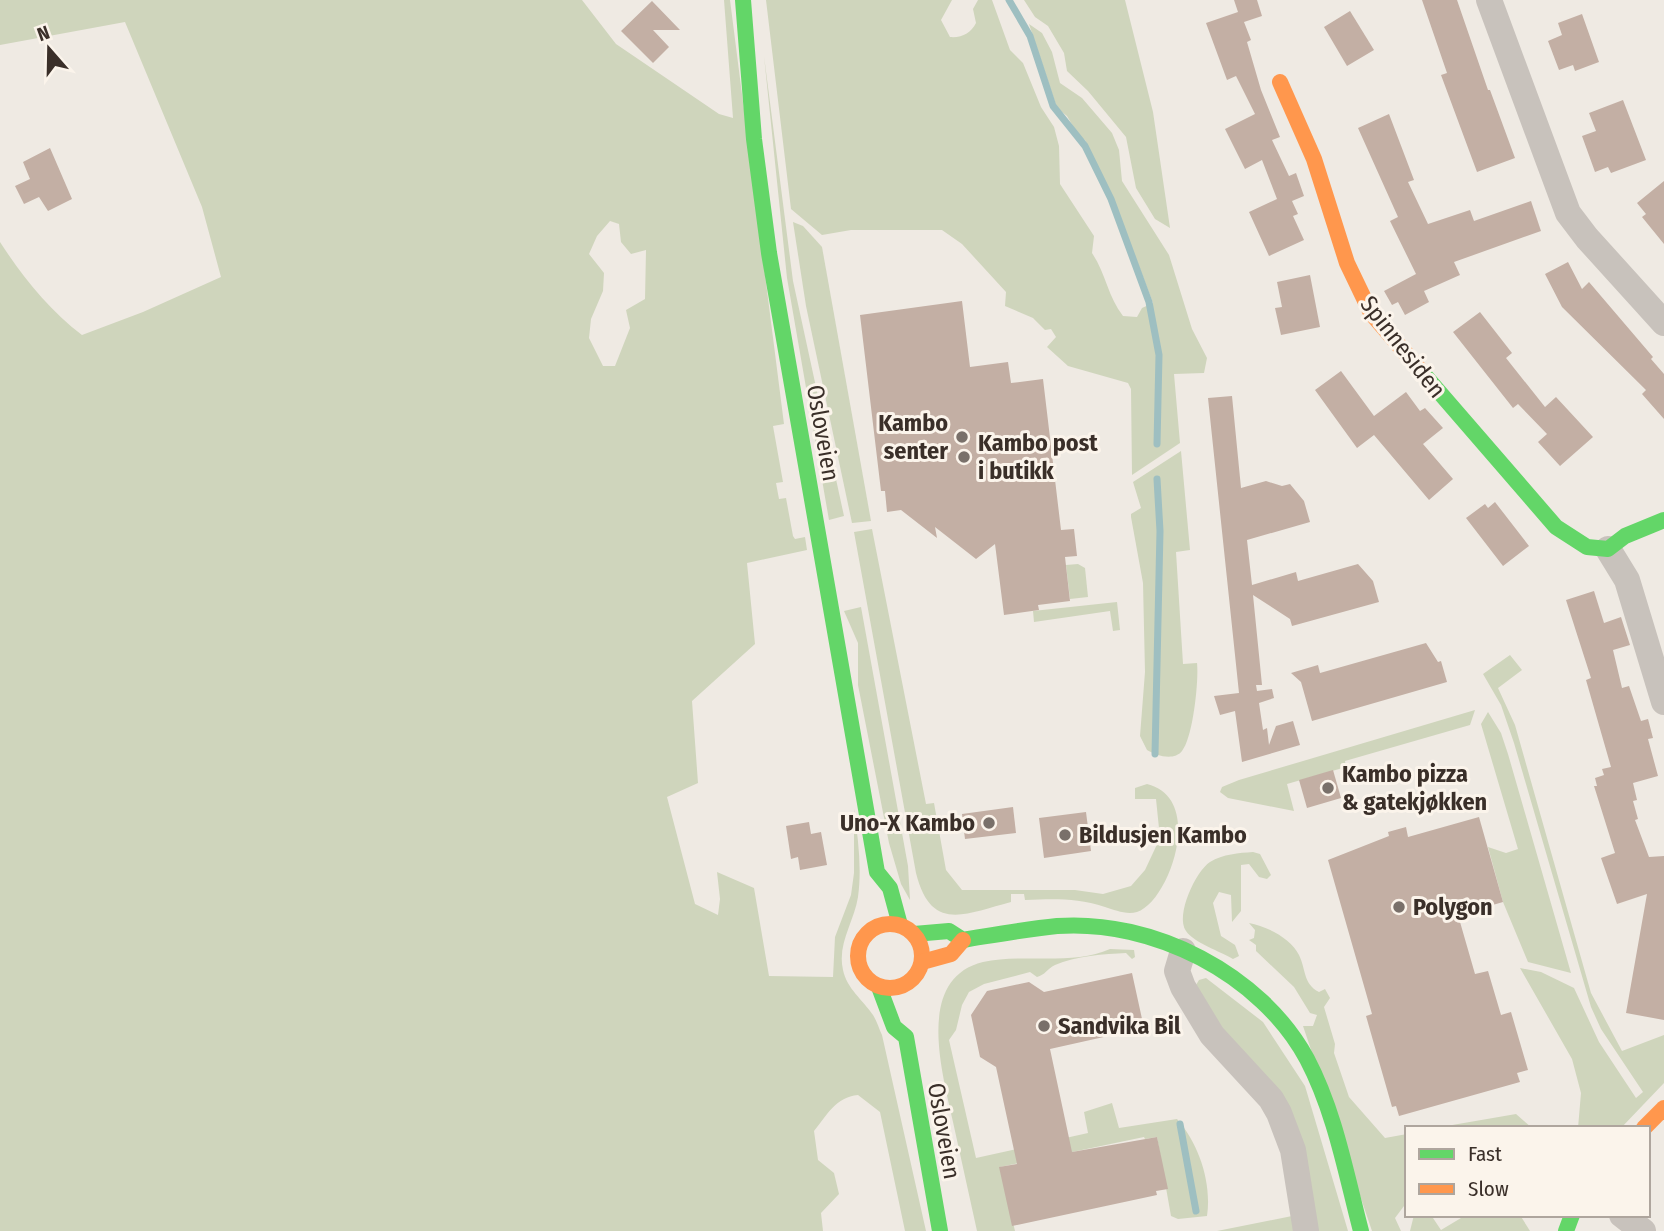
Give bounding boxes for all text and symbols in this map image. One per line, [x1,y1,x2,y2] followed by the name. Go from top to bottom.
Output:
[14,14,84,84] north arrow
[34,21,53,46] text: N
[1355,290,1451,404] street label: Spinnesiden
[801,383,845,483] street label: Osloveien
[878,409,948,465] place label: Kambo senter
[954,429,970,445] marker: Kambo senter
[978,429,1098,485] place label: Kambo post i butikk
[956,449,972,465] marker: Kambo post i butikk
[1342,760,1487,816] place label: Kambo pizza & gatekjøkken
[1320,780,1336,796] marker: Kambo pizza & gatekjøkken
[840,809,975,837] place label: Uno-X Kambo
[981,815,997,831] marker: Uno-X Kambo
[1079,821,1247,849] place label: Bildusjen Kambo
[1057,827,1073,843] marker: Bildusjen Kambo
[1413,893,1493,921] place label: Polygon
[1391,899,1407,915] marker: Polygon
[1058,1012,1181,1040] place label: Sandvika Bil
[1036,1018,1052,1034] marker: Sandvika Bil
[922,1081,966,1181] street label: Osloveien
[1405,1126,1650,1217] legend
[1468,1141,1502,1167] text: Fast
[1468,1176,1509,1202] text: Slow

